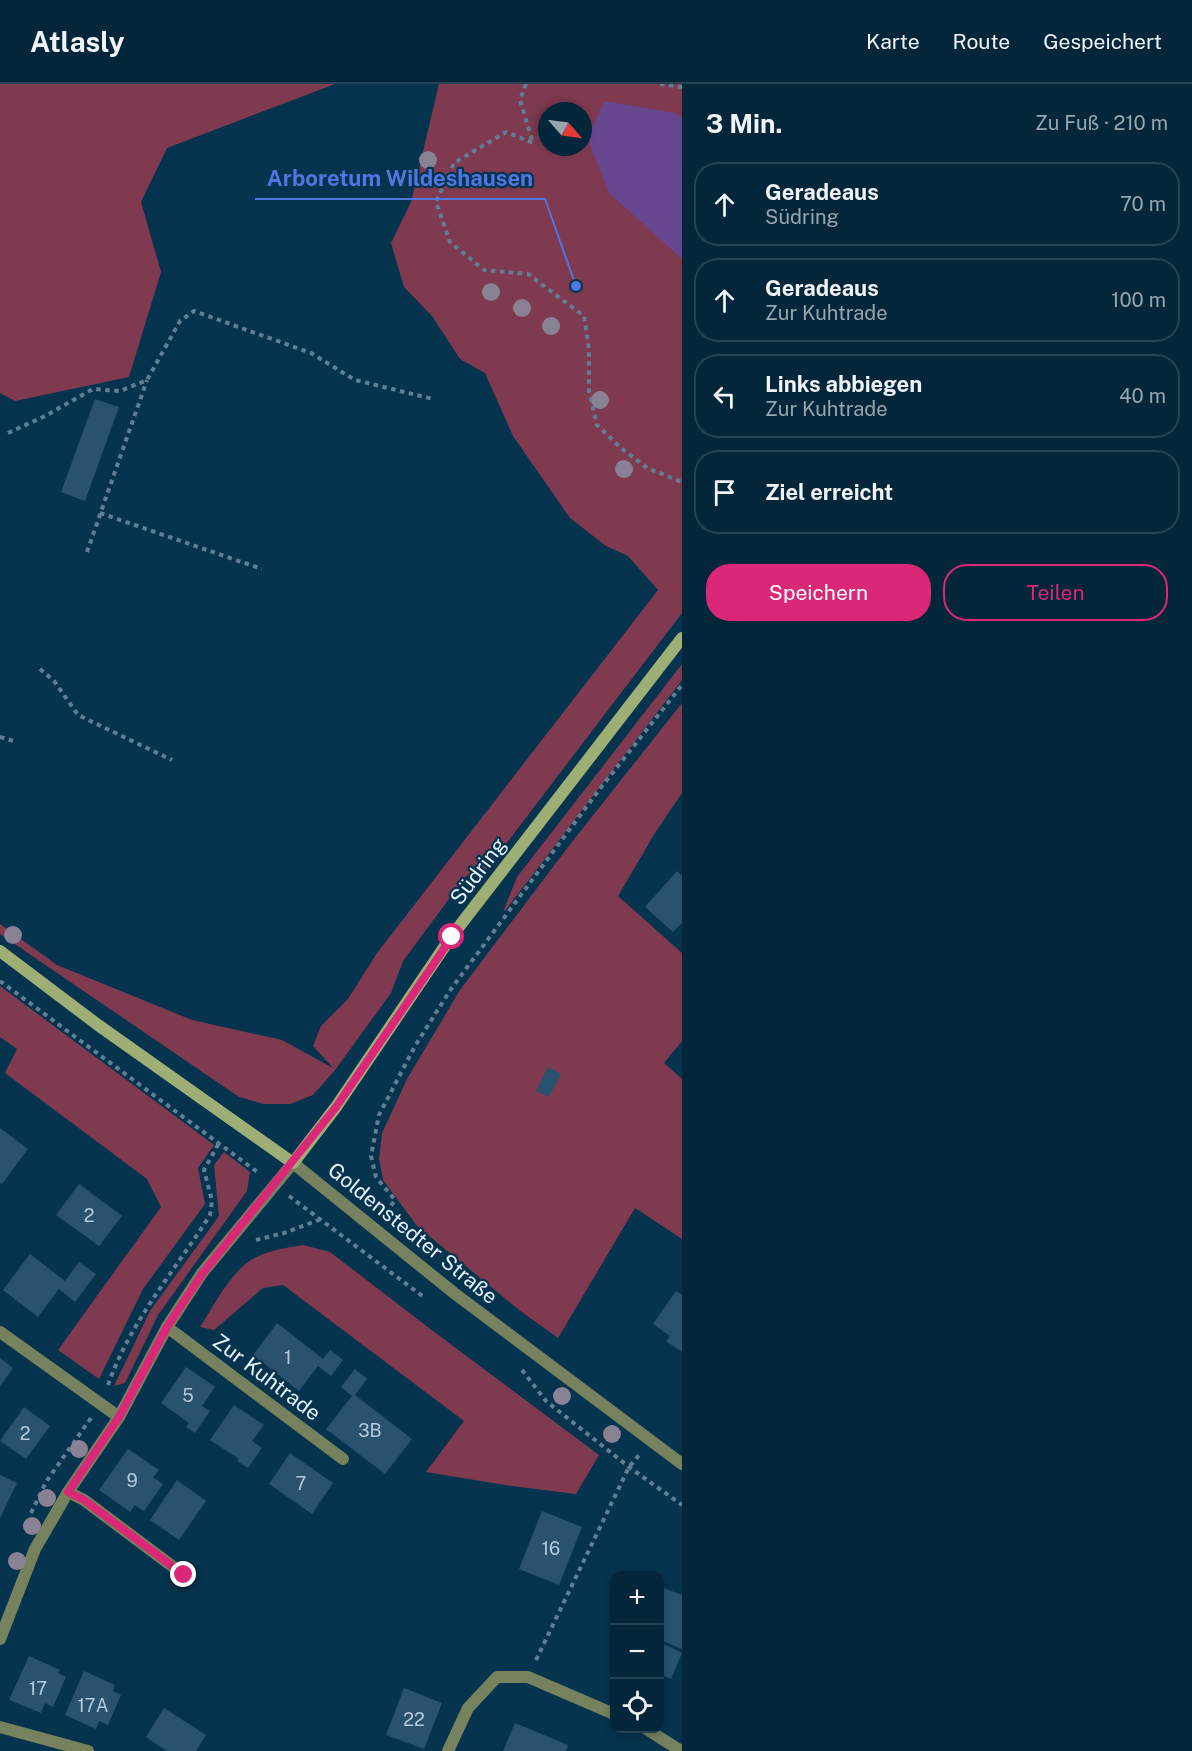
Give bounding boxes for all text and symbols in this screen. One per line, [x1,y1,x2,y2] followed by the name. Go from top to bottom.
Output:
[30,25,124,58] text: Atlasly
[866,29,920,54] text: Karte
[953,29,1010,54] text: Route
[1043,29,1162,54] text: Gespeichert
[538,102,592,156] north arrow
[706,108,782,139] text: 3 Min.
[1035,111,1168,135] text: Zu Fuß · 210 m
[255,159,545,199] callout: Arboretum Wildeshausen
[267,165,533,191] text: Arboretum Wildeshausen
[765,179,879,205] text: Geradeaus
[708,188,741,221] icon: ahead
[1120,192,1166,216] text: 70 m
[765,205,839,229] text: Südring
[765,275,879,301] text: Geradeaus
[708,284,741,317] icon: ahead
[1111,288,1166,312] text: 100 m
[765,301,888,325] text: Zur Kuhtrade
[765,371,922,397] text: Links abbiegen
[708,380,741,413] icon: left
[1119,384,1166,408] text: 40 m
[765,397,888,421] text: Zur Kuhtrade
[708,476,741,509] icon: arrive
[765,479,893,505] text: Ziel erreicht
[706,564,931,621] button: Speichern
[943,564,1168,621] button: Teilen
[445,832,511,910] street label: Südring
[438,923,464,949] route start
[323,1157,503,1309] street label: Goldenstedter Straße
[84,1205,94,1226] house number: 2
[208,1328,326,1426] street label: Zur Kuhtrade
[284,1347,292,1368] house number: 1
[182,1385,194,1406] house number: 5
[358,1420,382,1441] house number: 3B
[20,1423,30,1444] house number: 2
[126,1470,138,1491] house number: 9
[296,1473,306,1494] house number: 7
[542,1538,560,1559] house number: 16
[170,1561,196,1587] route end
[610,1571,664,1733] map controls
[610,1571,664,1625] button: +
[610,1625,664,1679] button: −
[29,1678,47,1699] house number: 17
[610,1679,664,1733] button: locate
[78,1695,109,1716] house number: 17A
[403,1709,425,1730] house number: 22

